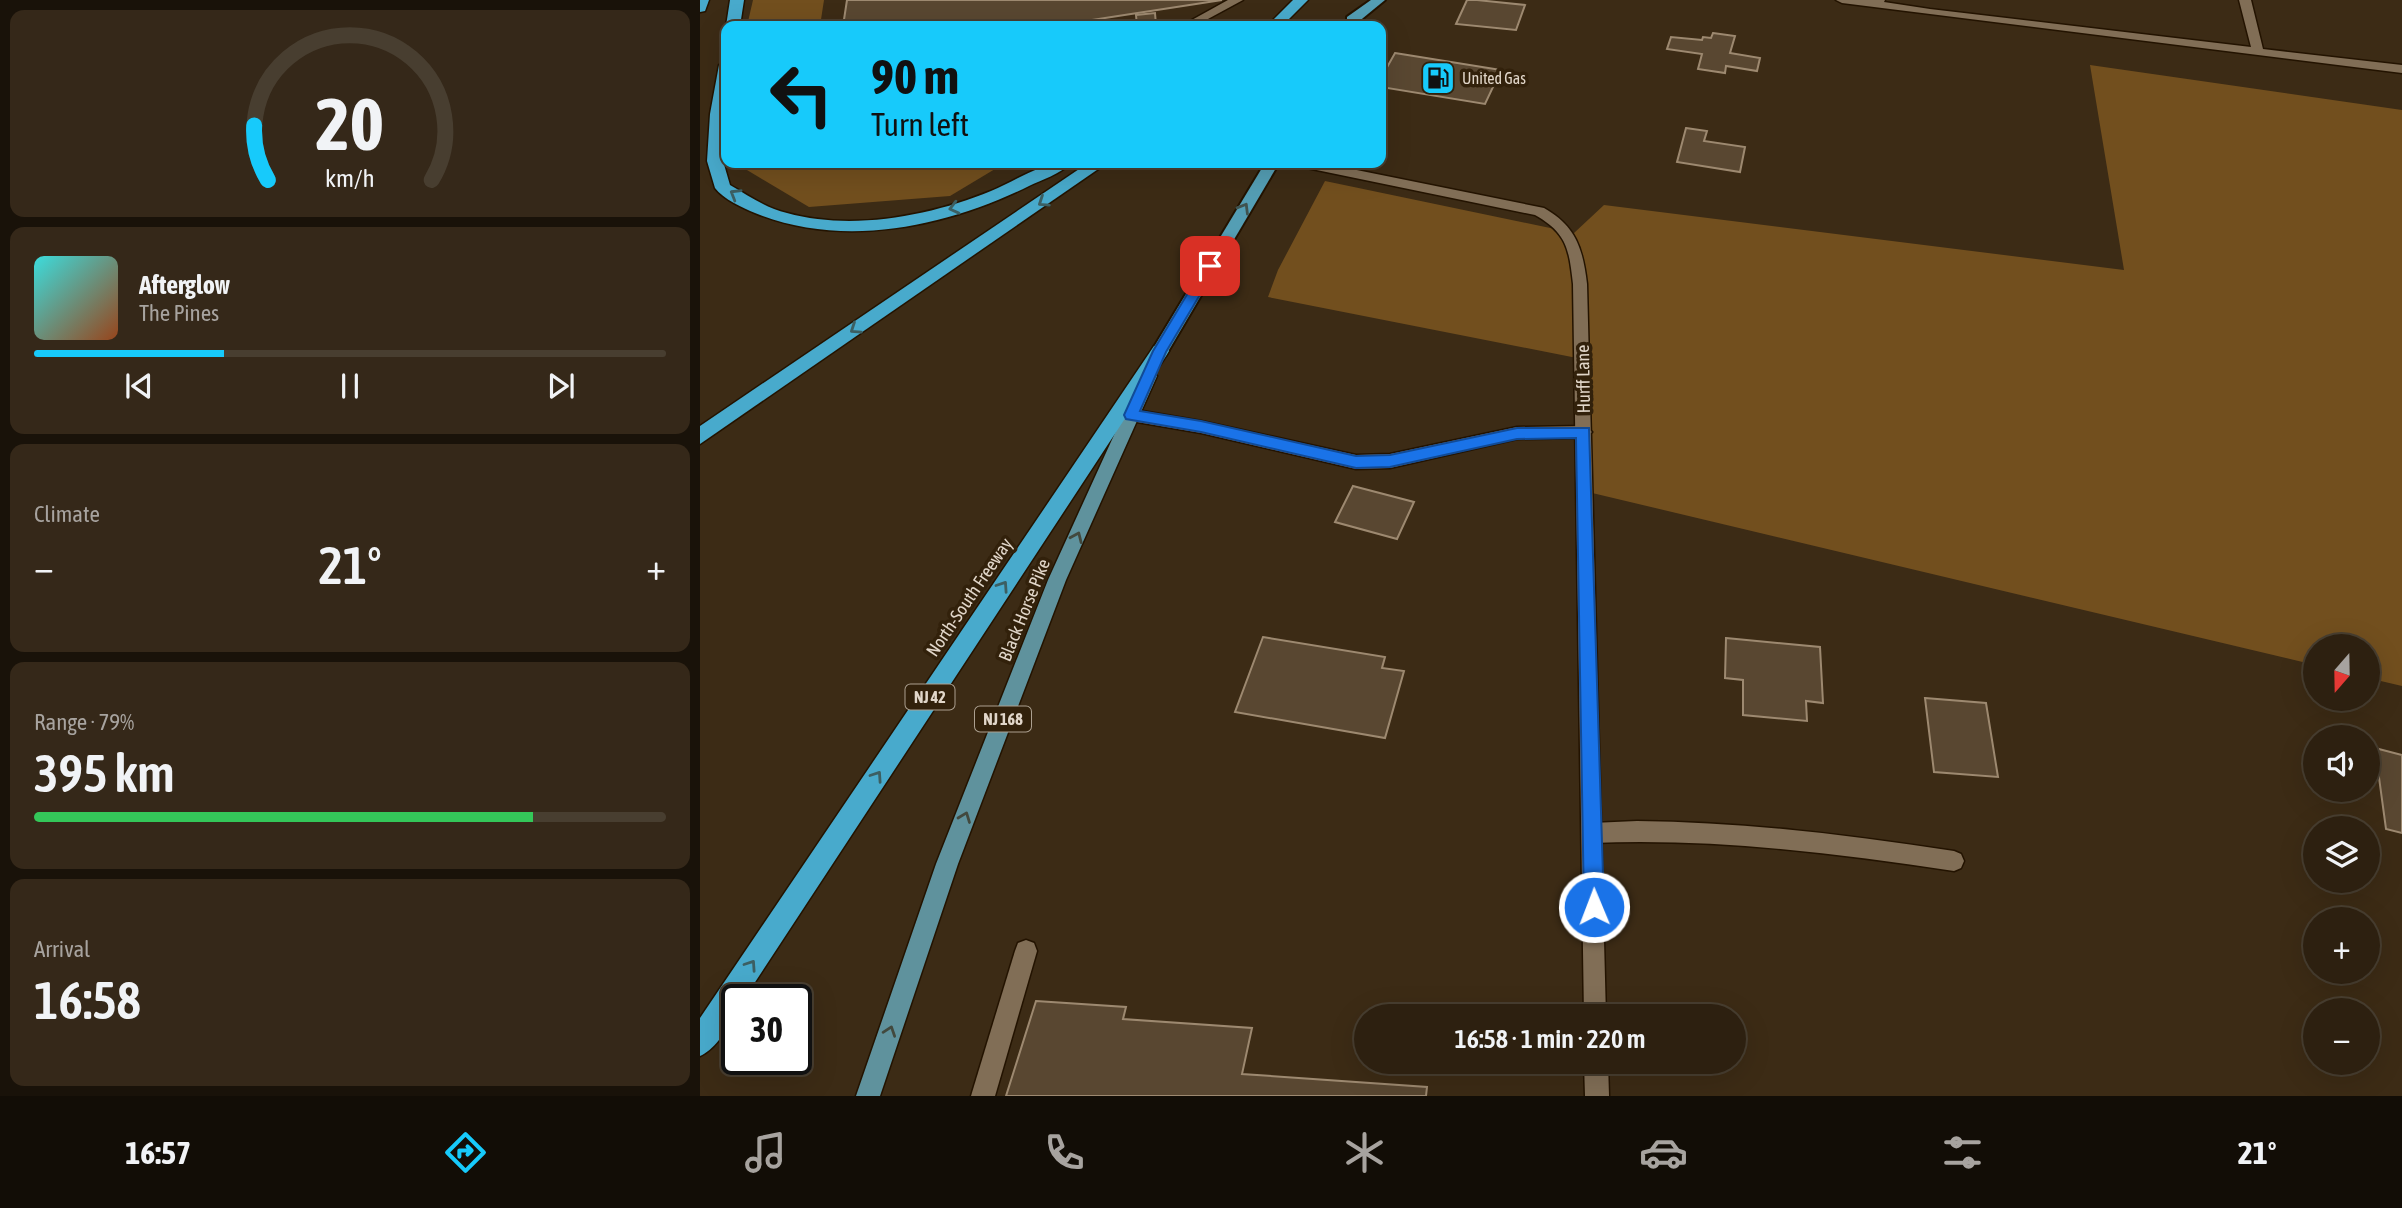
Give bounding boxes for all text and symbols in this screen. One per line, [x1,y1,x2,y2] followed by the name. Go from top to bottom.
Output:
[871,48,959,104] text: 90 m
[756,49,847,140] icon: left
[1419,59,1457,97] fuel station icon: United Gas
[1462,69,1526,87] place label: United Gas
[316,82,384,165] text: 20
[871,106,969,143] text: Turn left
[325,163,375,191] text: km/h
[729,190,742,203] one-way arrow
[1038,194,1051,207] one-way arrow
[948,200,960,214] one-way arrow
[1236,203,1249,216] one-way arrow
[1180,236,1240,296] pin
[1191,247,1229,285] icon: arrive
[139,270,230,300] text: Afterglow
[139,300,219,326] text: The Pines
[850,321,863,334] one-way arrow
[1572,344,1594,414] street label: Hurff Lane
[120,367,158,405] icon: previous
[331,367,369,405] icon: pause
[542,367,580,405] icon: next
[34,501,100,527] text: Climate
[1069,532,1083,544] one-way arrow
[922,534,1016,660] street label: North-South Freeway
[318,535,382,595] text: 21°
[34,545,54,588] text: −
[646,545,666,588] text: +
[994,556,1054,664] street label: Black Horse Pike
[995,581,1008,594] one-way arrow
[2303,634,2380,710] north arrow
[2303,634,2380,1075] map controls
[905,684,954,710] road number: NJ 42
[975,706,1031,732] road number: NJ 168
[34,709,134,735] text: Range · 79%
[2303,725,2380,802] button: sound
[34,743,175,803] text: 395 km
[869,770,882,783] one-way arrow
[957,811,971,823] one-way arrow
[2303,816,2380,893] button: layers
[1557,870,1631,944] position arrow
[2303,907,2380,984] button: +
[34,936,90,962] text: Arrival
[743,960,756,973] one-way arrow
[34,970,141,1030] text: 16:58
[721,984,812,1075] speed limit sign: 30
[2303,998,2380,1075] button: −
[1455,1024,1645,1054] text: 16:58 · 1 min · 220 m
[882,1026,896,1038] one-way arrow
[441,1128,490,1177] icon: directions
[741,1128,790,1177] icon: music
[1040,1128,1089,1177] icon: phone
[1340,1128,1389,1177] icon: climate
[1639,1128,1688,1177] icon: car
[1938,1128,1987,1177] icon: filters
[125,1134,191,1171] text: 16:57
[2238,1134,2277,1171] text: 21°

